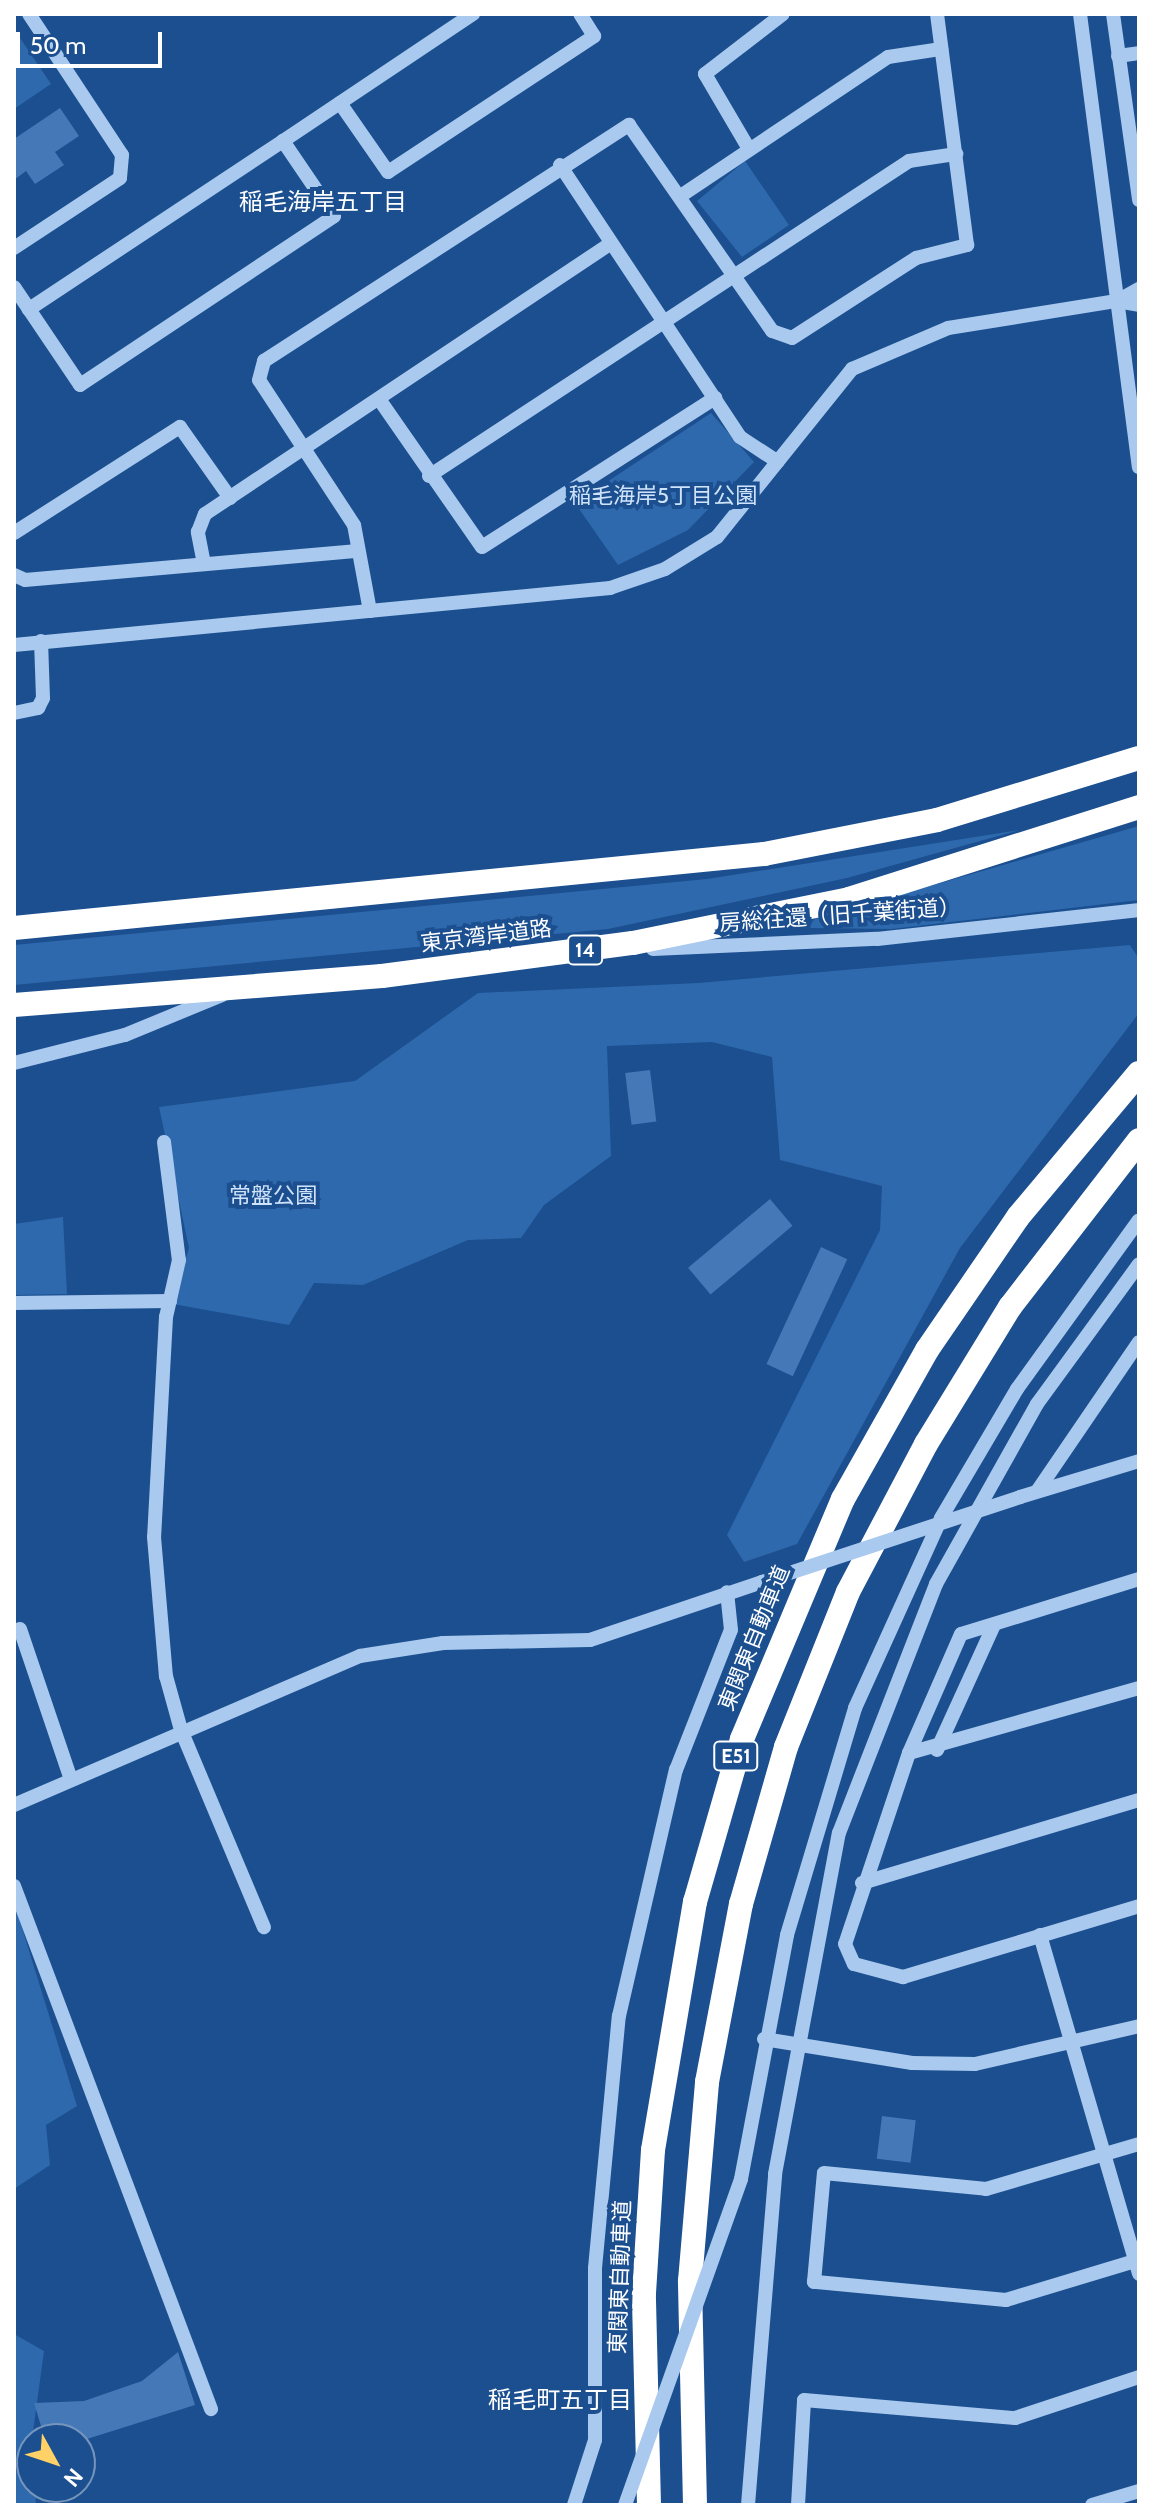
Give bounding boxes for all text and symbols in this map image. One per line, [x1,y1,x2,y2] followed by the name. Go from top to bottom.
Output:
[20,16,166,66] scale bar
[30,31,86,60] text: 50 m
[239,188,407,216] district label: 稲毛海岸五丁目
[569,483,757,509] park label: 稲毛海岸5丁目公園
[718,893,962,937] street label: 房総往還（旧千葉街道）
[419,915,553,957] street label: 東京湾岸道路
[567,934,603,966] road number: 14
[229,1183,317,1209] park label: 常盤公園
[713,1562,795,1714] street label: 東関東自動車道
[712,1740,760,1772] road number: E51
[604,2200,636,2354] street label: 東関東自動車道
[488,2386,632,2414] district label: 稲毛町五丁目
[16,2423,96,2503] north arrow
[58,2463,89,2492] text: N

